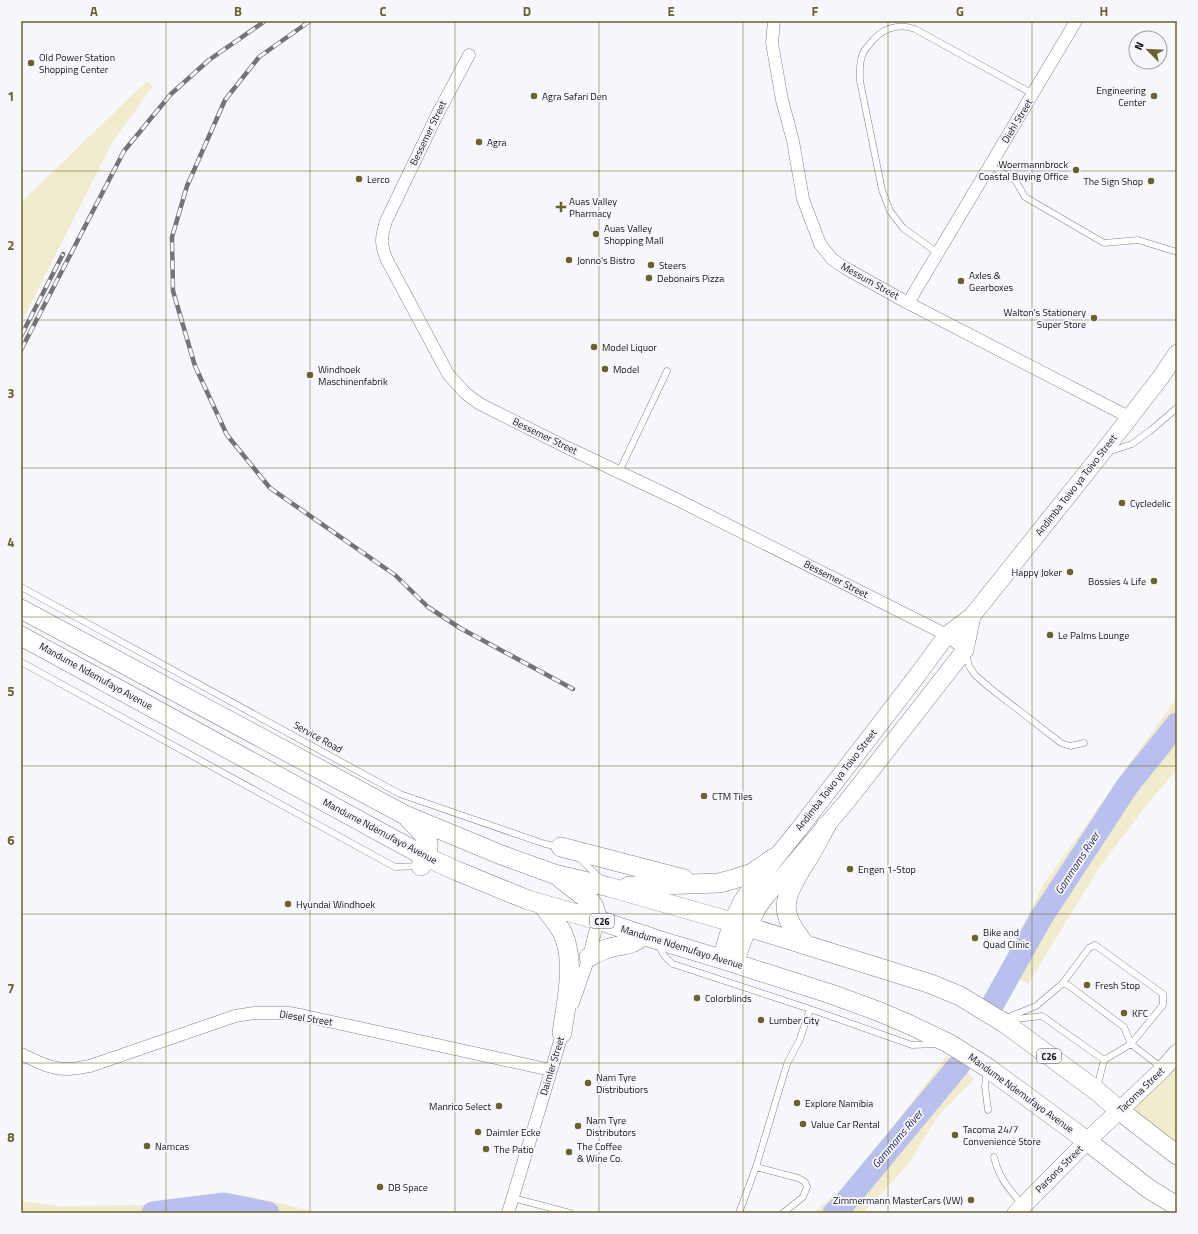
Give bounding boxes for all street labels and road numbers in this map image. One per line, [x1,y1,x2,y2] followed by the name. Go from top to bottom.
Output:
[998,96,1036,146] street label: Diehl Street
[406,98,450,168] street label: Bessemer Street
[838,259,902,303] street label: Messum Street
[510,414,580,458] street label: Bessemer Street
[1031,431,1121,539] street label: Andimba Toivo ya Toivo Street
[801,556,871,602] street label: Bessemer Street
[37,639,155,713] street label: Mandume Ndemufayo Avenue
[291,717,345,757] street label: Service Road
[791,726,881,834] street label: Andimba Toivo ya Toivo Street
[320,794,440,868] street label: Mandume Ndemufayo Avenue
[590,914,614,928] road number: C26
[619,921,745,973] street label: Mandume Ndemufayo Avenue
[278,1006,334,1030] street label: Diesel Street
[536,1034,568,1097] street label: Daimler Street
[965,1049,1077,1137] street label: Mandume Ndemufayo Avenue
[1037,1049,1061,1063] road number: C26
[1114,1063,1168,1116] street label: Tacoma Street
[1032,1141,1087,1196] street label: Parsons Street

